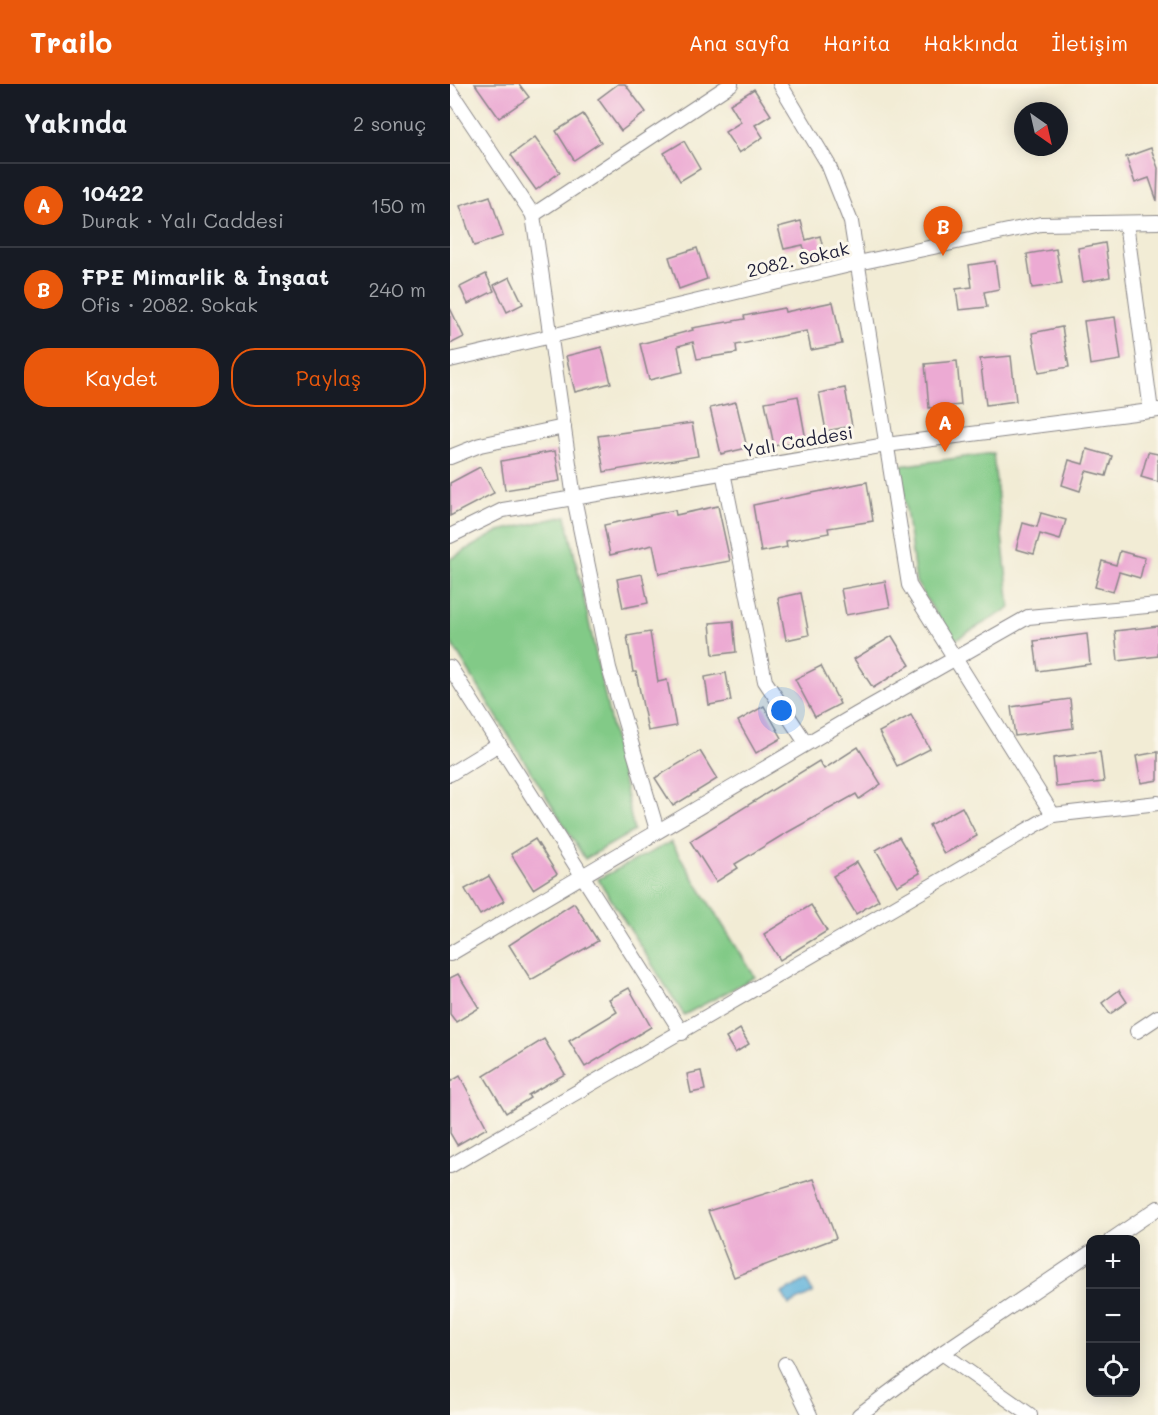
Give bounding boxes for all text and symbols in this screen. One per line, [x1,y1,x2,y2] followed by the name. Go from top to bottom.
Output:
[30,24,112,60] text: Trailo
[689,29,790,56] text: Ana sayfa
[823,29,891,56] text: Harita
[924,29,1018,56] text: Hakkında
[1051,29,1128,56] text: İletişim
[1014,102,1068,156] north arrow
[24,106,127,140] text: Yakında
[353,110,426,136] text: 2 sonuç
[81,178,143,207] text: 10422
[37,192,50,218] text: A
[371,192,426,218] text: 150 m
[924,206,962,256] pin: B
[81,207,284,233] text: Durak · Yalı Caddesi
[744,236,852,282] street label: 2082. Sokak
[81,262,329,291] text: FPE Mimarlik & İnşaat
[37,276,50,302] text: B
[368,276,426,302] text: 240 m
[81,291,258,317] text: Ofis · 2082. Sokak
[24,348,219,407] button: Kaydet
[231,348,426,407] button: Paylaş
[926,402,964,452] pin: A
[741,420,855,462] street label: Yalı Caddesi
[767,696,796,725] your location
[1086,1235,1140,1397] map controls
[1086,1235,1140,1289] button: +
[1086,1289,1140,1343] button: −
[1086,1343,1140,1397] button: locate

